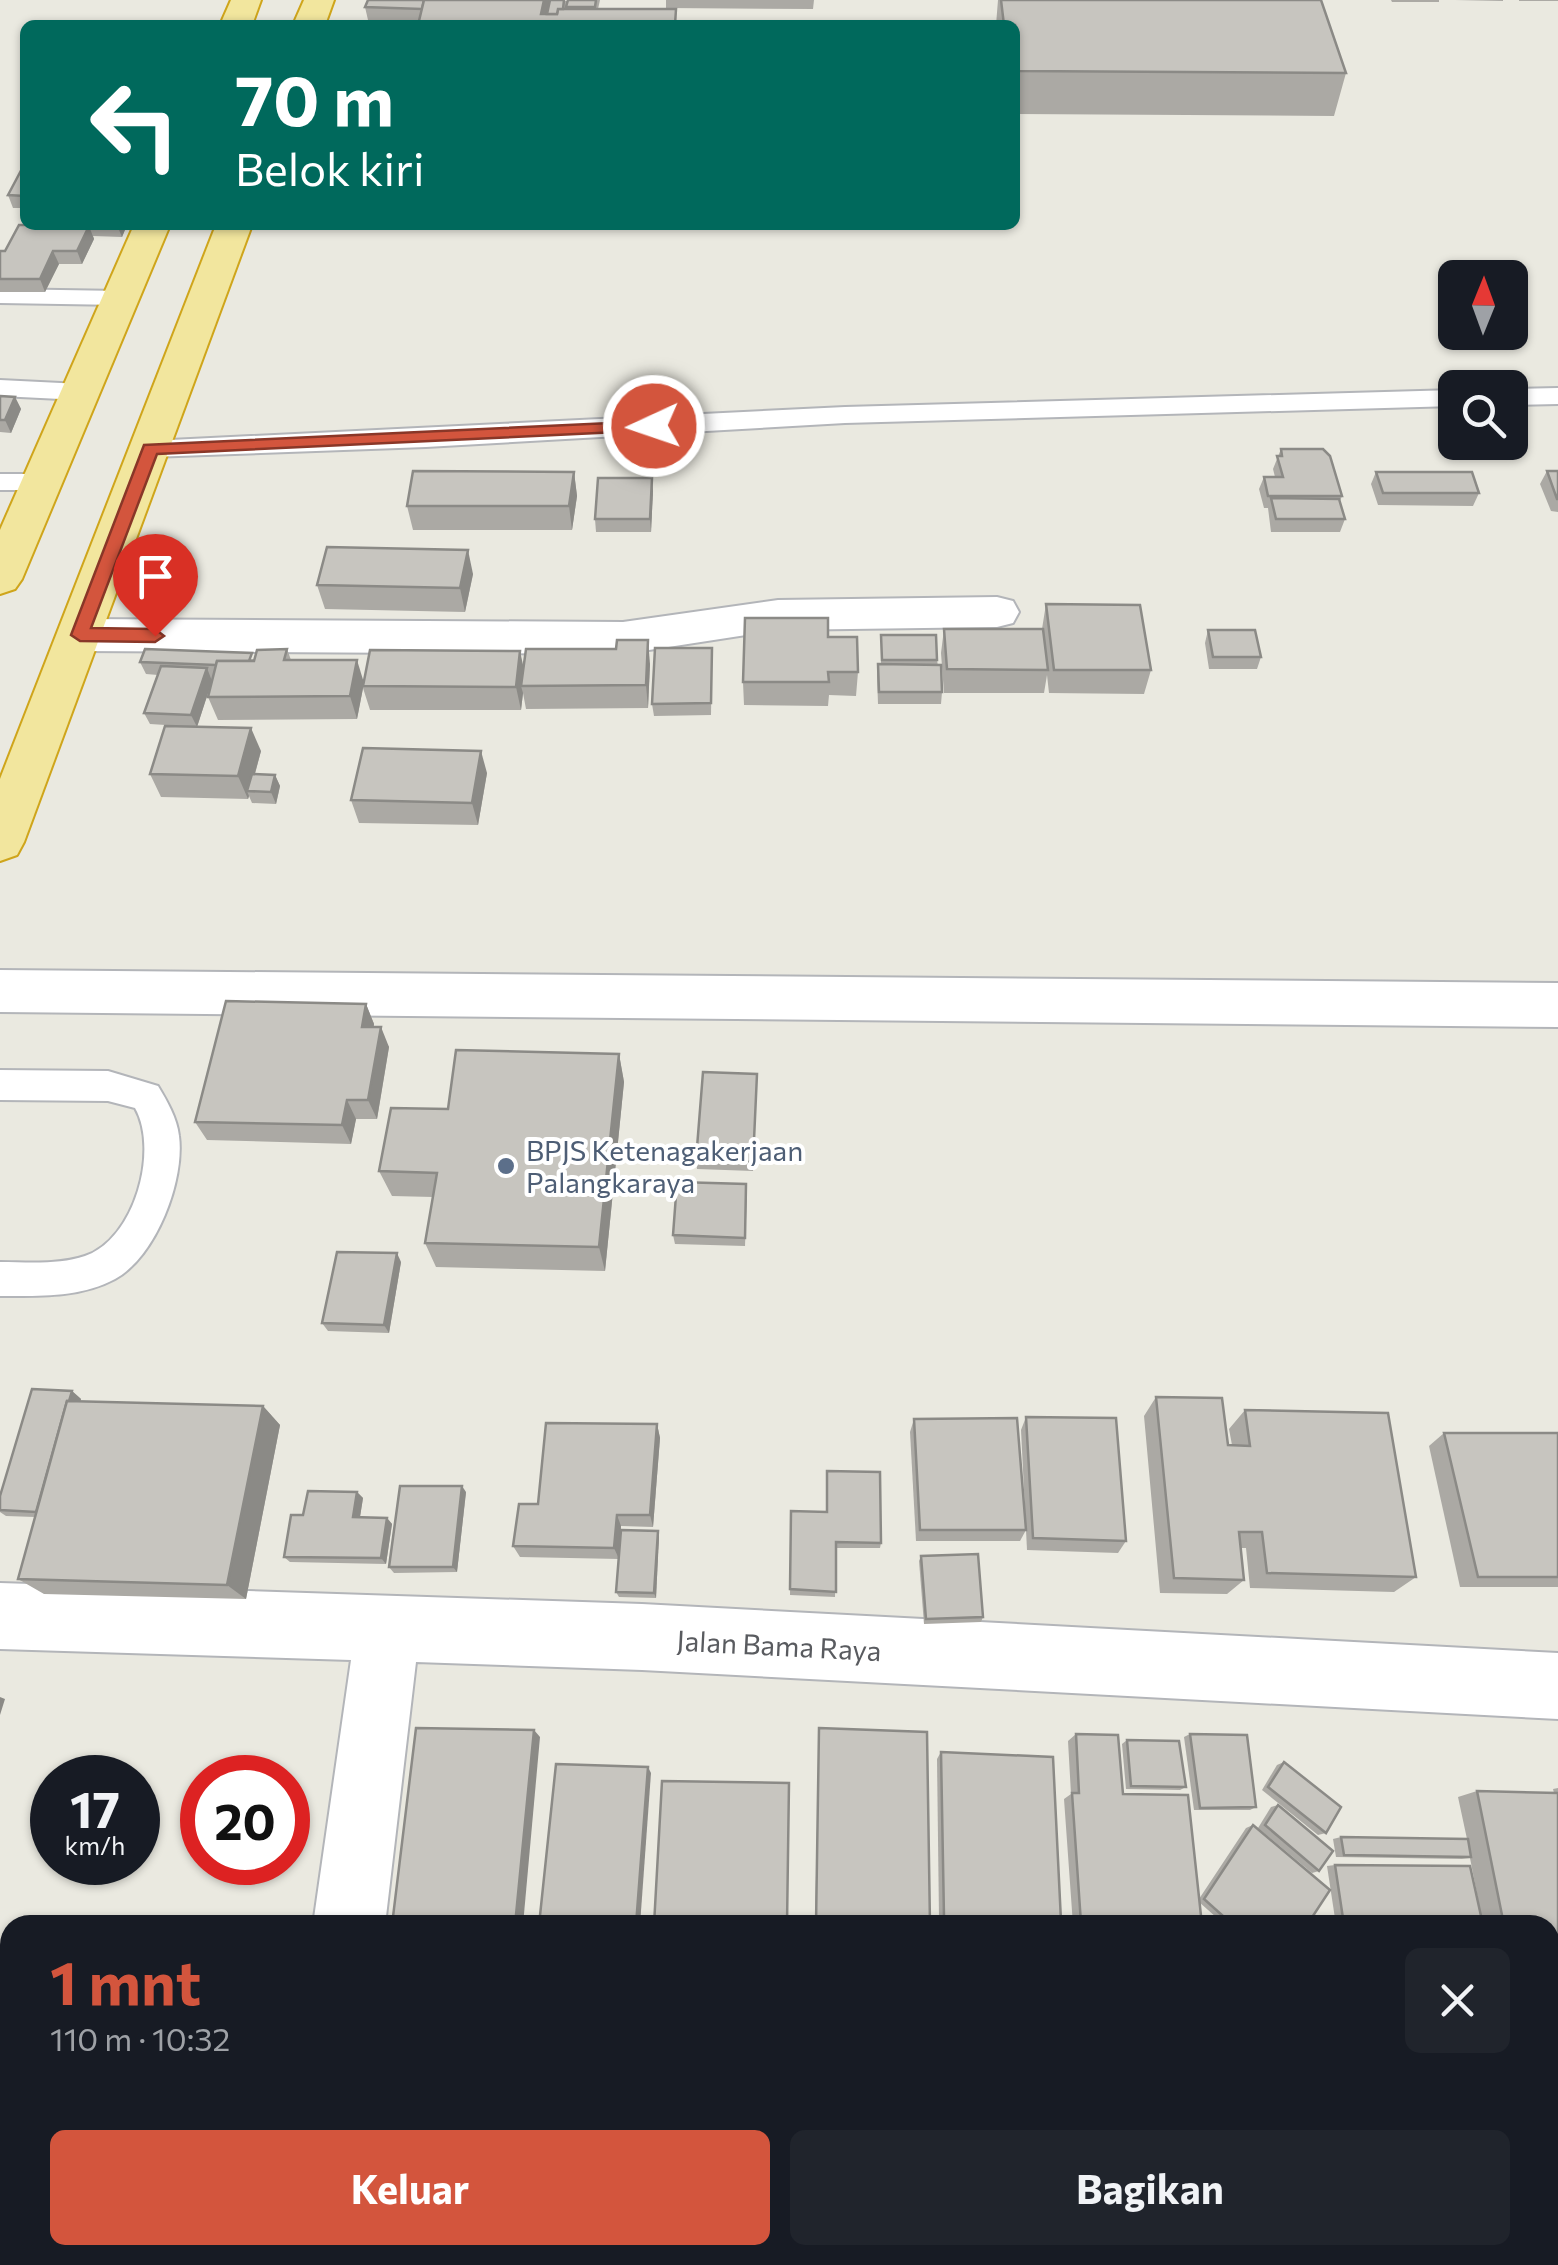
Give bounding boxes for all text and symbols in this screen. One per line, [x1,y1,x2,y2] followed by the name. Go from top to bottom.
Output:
[235,55,394,140] text: 70 m
[70,60,200,190] icon: left
[235,140,425,195] text: Belok kiri
[1438,260,1528,350] north arrow
[1438,260,1528,460] map controls
[1438,370,1528,460] button: search
[602,374,706,478] position arrow
[113,534,198,637] pin
[128,549,183,604] icon: arrive
[526,1133,803,1199] place label: BPJS Ketenagakerjaan Palangkaraya
[495,1155,517,1177] marker: BPJS Ketenagakerjaan Palangkaraya
[676,1623,882,1667] street label: Jalan Bama Raya
[180,1755,310,1885] speed limit sign: 20
[70,1777,120,1838] text: 17
[65,1830,125,1860] text: km/h
[50,1944,201,2017] text: 1 mnt
[1405,1948,1510,2053] button: close
[50,2018,230,2058] text: 110 m · 10:32
[50,2130,770,2245] button: Keluar
[790,2130,1510,2245] button: Bagikan

